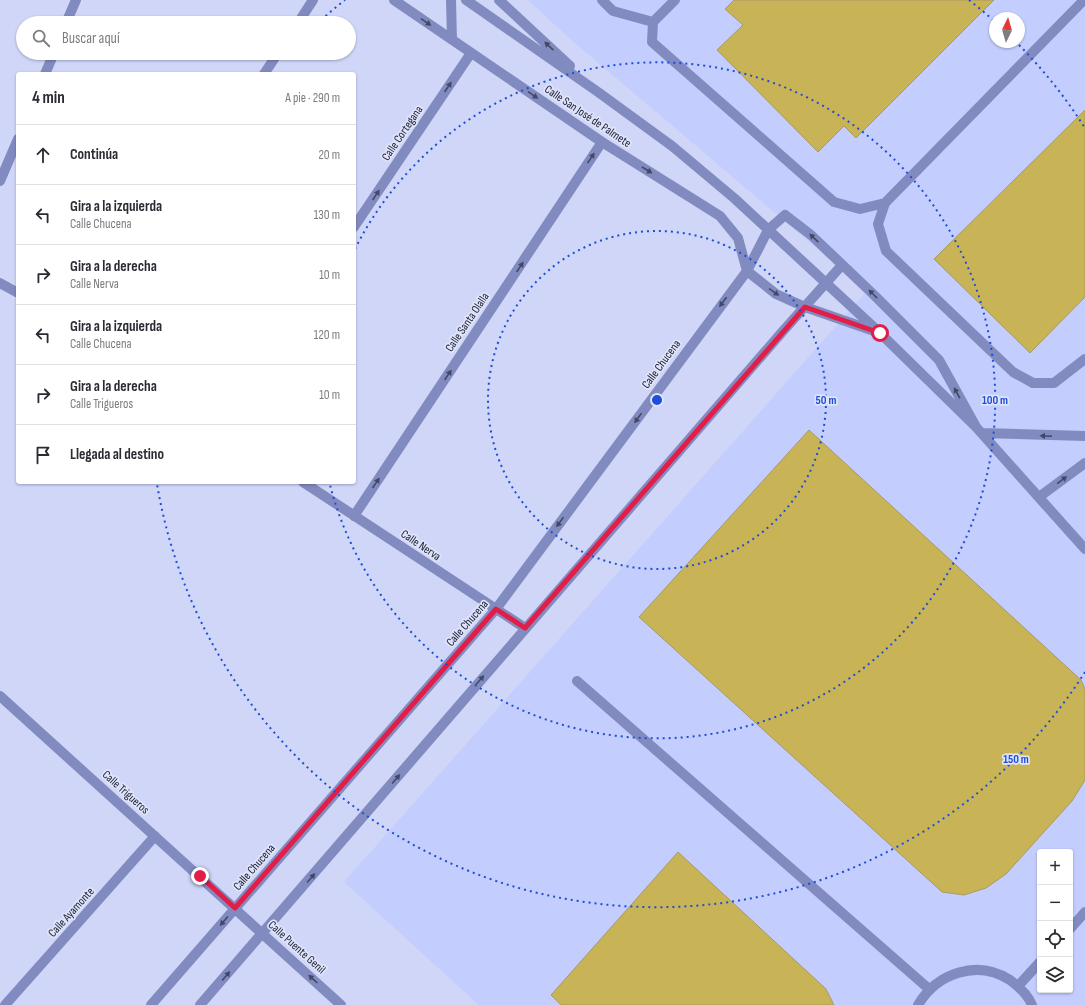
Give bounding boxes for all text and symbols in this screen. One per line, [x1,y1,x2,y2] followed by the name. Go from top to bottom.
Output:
[989,12,1025,48] north arrow
[16,16,356,60] search box
[421,18,431,26] one-way arrow
[30,27,52,49] icon: search
[62,29,120,48] text: Buscar aquí
[544,41,554,51] one-way arrow
[444,82,452,92] one-way arrow
[542,82,634,151] street label: Calle San José de Palmete
[32,88,65,108] text: 4 min
[285,90,340,106] text: A pie · 290 m
[528,91,539,99] one-way arrow
[379,103,426,164] street label: Calle Cortegana
[32,144,54,166] icon: ahead
[70,145,118,164] text: Continúa
[318,147,340,163] text: 20 m
[588,152,595,164] one-way arrow
[641,167,653,174] one-way arrow
[372,190,380,200] one-way arrow
[70,197,162,216] text: Gira a la izquierda
[32,204,54,226] icon: left
[314,207,340,223] text: 130 m
[70,216,131,232] text: Calle Chucena
[809,234,819,243] one-way arrow
[70,257,157,276] text: Gira a la derecha
[516,261,523,273] one-way arrow
[32,264,54,286] icon: right
[319,267,340,283] text: 10 m
[70,276,119,292] text: Calle Nerva
[769,288,779,296] one-way arrow
[442,289,493,355] street label: Calle Santa Olalla
[868,289,878,299] one-way arrow
[719,296,727,307] one-way arrow
[70,317,162,336] text: Gira a la izquierda
[32,324,54,346] icon: left
[871,324,889,342] route start
[314,327,340,343] text: 120 m
[70,336,131,352] text: Calle Chucena
[639,337,684,392] street label: Calle Chucena
[444,370,452,380] one-way arrow
[70,377,157,396] text: Gira a la derecha
[32,384,54,406] icon: right
[319,387,340,403] text: 10 m
[953,387,960,398] one-way arrow
[650,393,664,407] centre of rings
[816,393,836,408] text: 50 m
[982,393,1008,408] text: 100 m
[70,396,133,412] text: Calle Trigueros
[633,412,642,423] one-way arrow
[1040,432,1052,439] one-way arrow
[32,444,54,466] icon: arrive
[70,445,164,464] text: Llegada al destino
[1056,476,1067,484] one-way arrow
[372,478,380,489] one-way arrow
[556,517,565,528] one-way arrow
[398,527,444,564] street label: Calle Nerva
[443,597,492,650] street label: Calle Chucena
[476,675,485,686] one-way arrow
[1003,752,1029,767] text: 150 m
[99,767,152,817] street label: Calle Trigueros
[391,774,400,784] one-way arrow
[230,841,279,894] street label: Calle Chucena
[1037,849,1073,993] map controls
[1037,849,1073,885] button: +
[191,867,209,885] route end
[306,872,315,883] one-way arrow
[45,884,98,940] street label: Calle Ayamonte
[1037,885,1073,921] button: −
[219,915,228,926] one-way arrow
[265,918,329,977] street label: Calle Puente Genil
[1037,921,1073,957] button: locate
[1037,957,1073,993] button: layers
[221,970,230,981] one-way arrow
[307,974,318,983] one-way arrow

